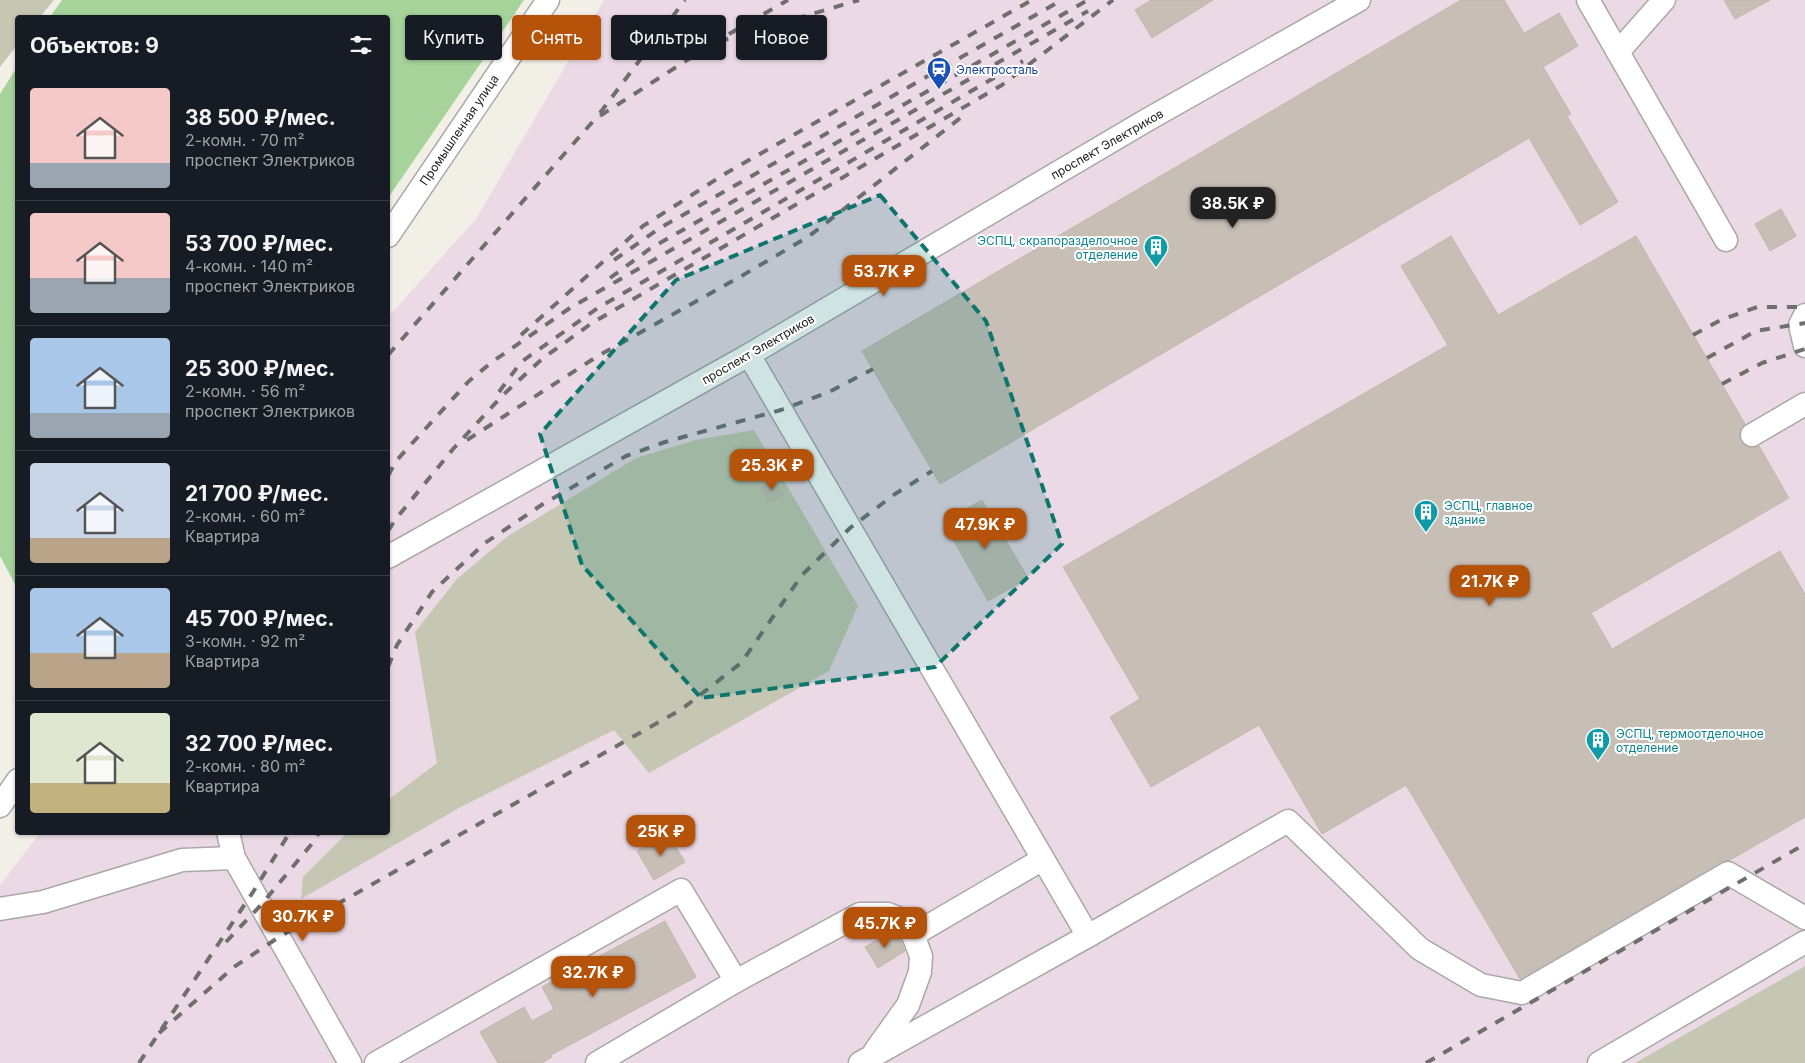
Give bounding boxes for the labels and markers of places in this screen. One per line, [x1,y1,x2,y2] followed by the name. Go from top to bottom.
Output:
[926,56,952,90] station icon: Электросталь
[956,62,1039,77] place label: Электросталь
[1187,186,1279,229] pin: 38.5K ₽
[977,233,1138,262] place label: ЭСПЦ, скрапоразделочное отделение
[1143,234,1169,268] building icon: ЭСПЦ, скрапоразделочное отделение
[838,254,930,297] pin: 53.7K ₽
[726,448,818,491] pin: 25.3K ₽
[1444,498,1533,527] place label: ЭСПЦ, главное здание
[1413,499,1439,533] building icon: ЭСПЦ, главное здание
[939,508,1031,550] pin: 47.9K ₽
[1444,564,1536,607] pin: 21.7K ₽
[1616,726,1764,755] place label: ЭСПЦ, термоотделочное отделение
[1585,727,1611,761] building icon: ЭСПЦ, термоотделочное отделение
[626,814,696,857] pin: 25K ₽
[257,900,349,942] pin: 30.7K ₽
[839,906,931,949] pin: 45.7K ₽
[547,956,639,998] pin: 32.7K ₽

